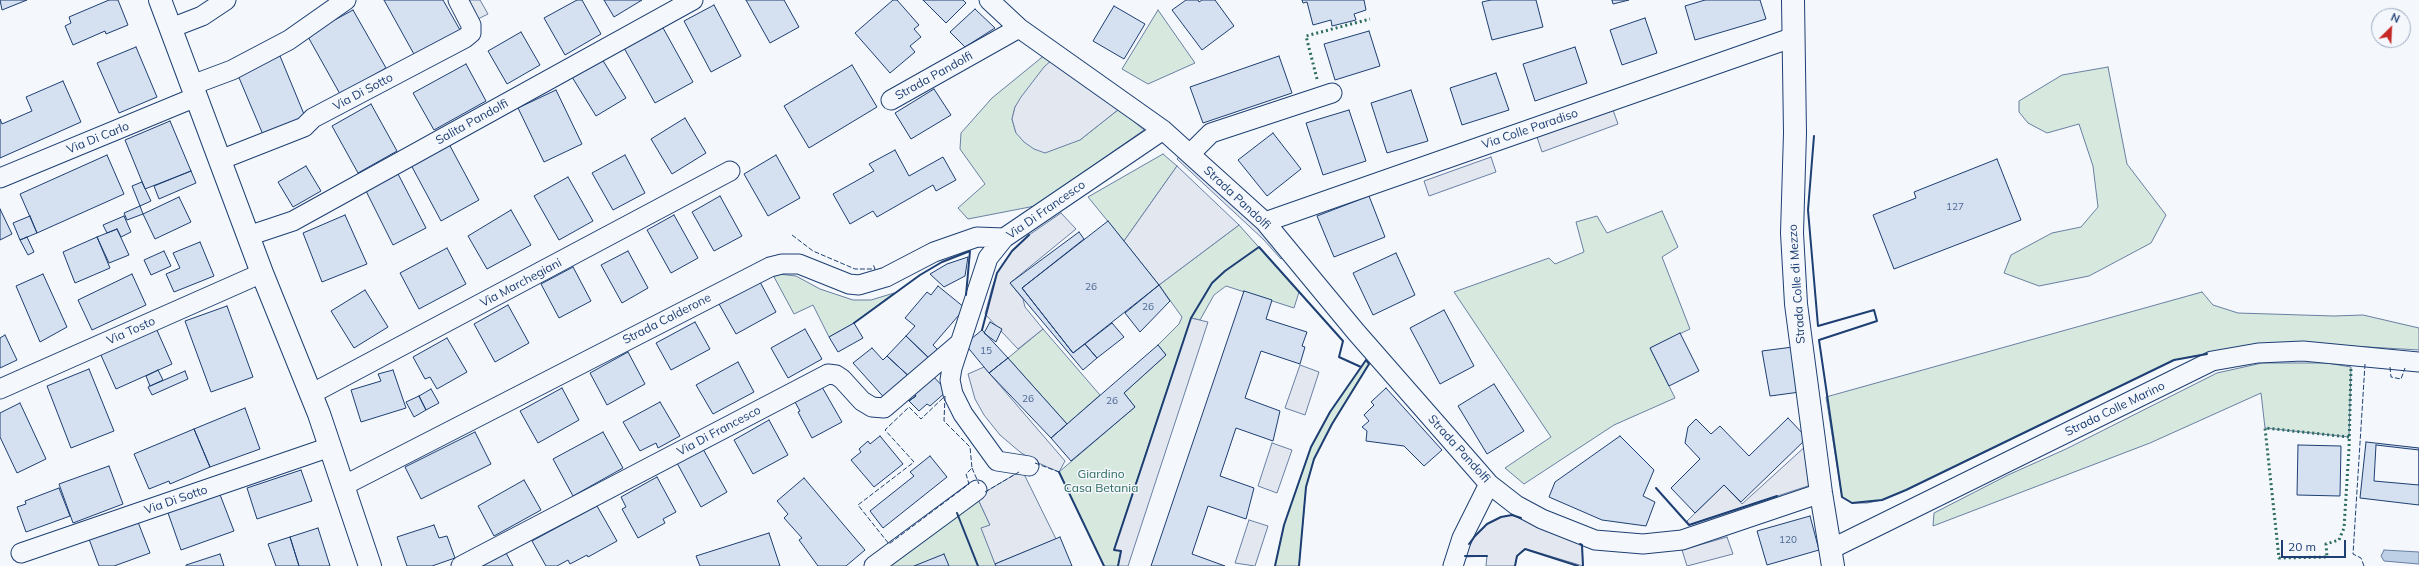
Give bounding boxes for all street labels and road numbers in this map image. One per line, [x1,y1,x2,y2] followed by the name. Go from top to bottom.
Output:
[893,49,975,103] street label: Strada Pandolfi
[331,70,395,114] street label: Via Di Sotto
[433,96,511,148] street label: Salita Pandolfi
[1480,106,1580,152] street label: Via Colle Paradiso
[65,119,131,157] street label: Via Di Carlo
[1201,163,1273,233] street label: Strada Pandolfi
[1004,178,1088,242] street label: Via Di Francesco
[1786,224,1808,344] street label: Strada Colle di Mezzo
[478,256,564,310] street label: Via Marchegiani
[620,291,714,347] street label: Strada Calderone
[104,314,158,348] street label: Via Tosto
[2063,379,2167,439] street label: Strada Colle Marino
[675,403,763,459] street label: Via Di Francesco
[1425,412,1493,486] street label: Strada Pandolfi
[143,482,209,518] street label: Via Di Sotto

